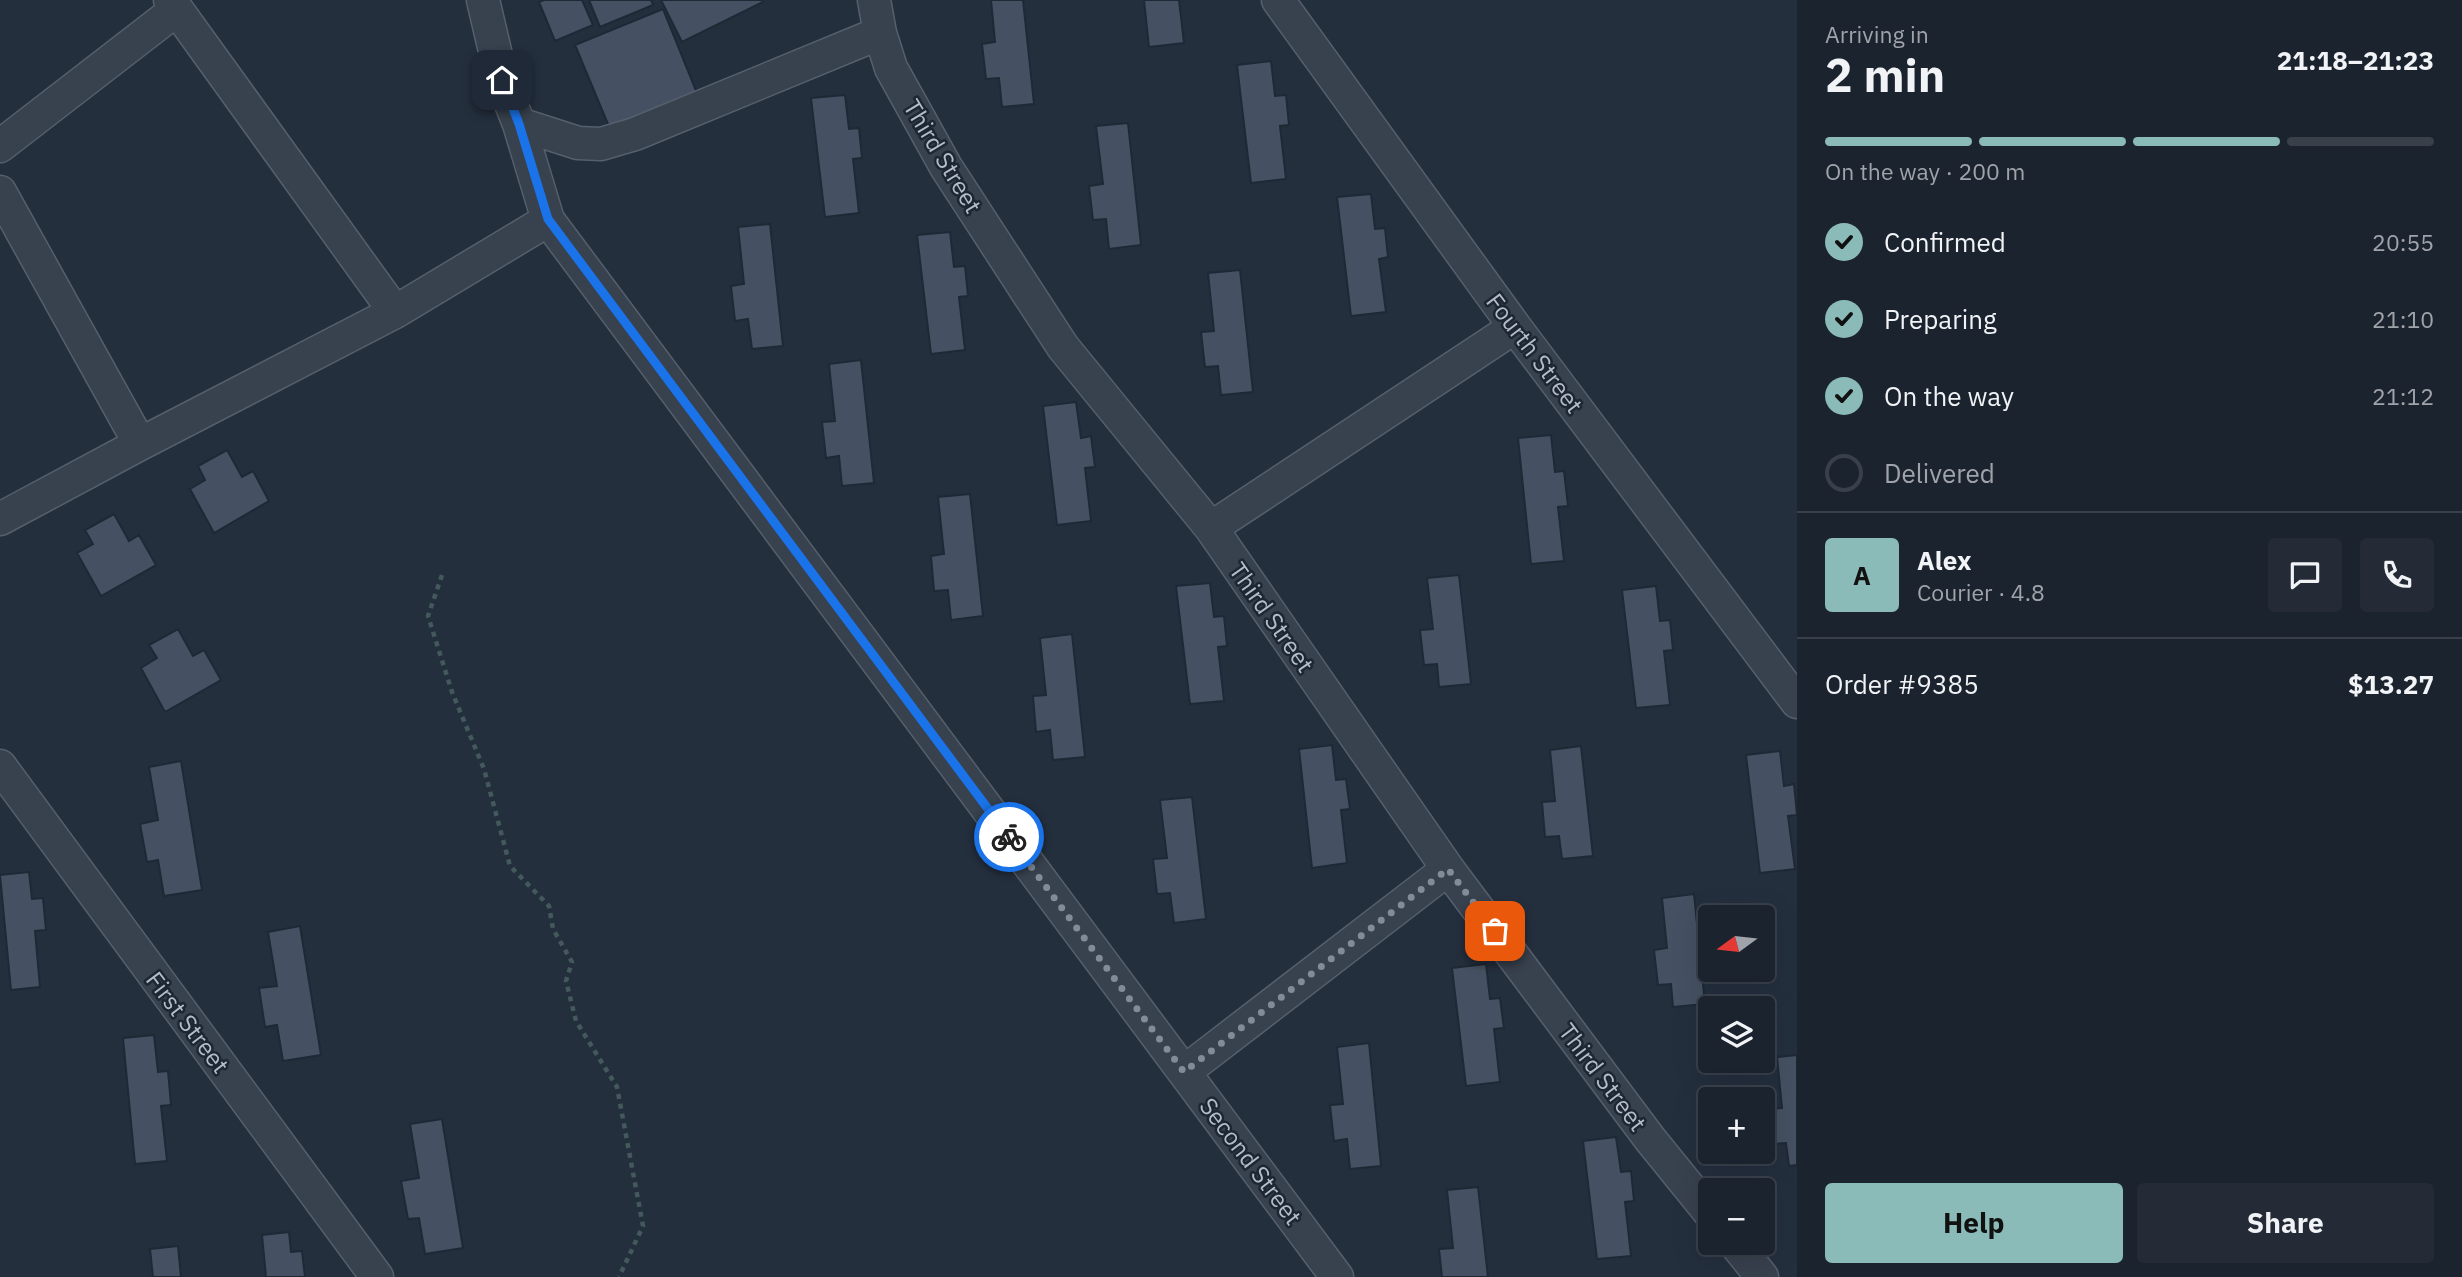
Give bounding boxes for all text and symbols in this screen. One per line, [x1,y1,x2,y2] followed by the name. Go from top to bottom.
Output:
[1825,19,1929,49] text: Arriving in
[2277,43,2434,77] text: 21:18–21:23
[1825,45,1945,105] text: 2 min
[472,50,532,110] pin
[483,61,521,99] icon: home
[896,93,990,219] street label: Third Street
[1825,156,2025,186] text: On the way · 200 m
[1825,223,1863,261] icon: check
[1884,225,2006,259] text: Confirmed
[2372,227,2434,257] text: 20:55
[1479,287,1591,419] street label: Fourth Street
[1825,300,1863,338] icon: check
[1884,302,1997,336] text: Preparing
[2372,304,2434,334] text: 21:10
[1825,377,1863,415] icon: check
[1884,379,2014,413] text: On the way
[2372,381,2434,411] text: 21:12
[1884,456,1995,490] text: Delivered
[2268,538,2342,612] button: chat
[2360,538,2434,612] button: phone
[1917,543,1971,577] text: Alex
[1222,556,1322,678] street label: Third Street
[1853,558,1871,592] text: A
[1917,577,2045,607] text: Courier · 4.8
[1825,667,1979,701] text: Order #9385
[2348,667,2434,701] text: $13.27
[974,802,1044,872] courier
[990,818,1028,856] icon: bike
[1465,901,1525,961] pin
[1698,905,1774,982] north arrow
[1698,905,1775,1255] map controls
[1476,912,1514,950] icon: bag
[139,965,237,1079] street label: First Street
[1698,996,1775,1073] button: layers
[1552,1016,1654,1138] street label: Third Street
[1698,1087,1775,1164] button: +
[1193,1091,1309,1231] street label: Second Street
[1698,1178,1775,1255] button: −
[1825,1183,2123,1263] button: Help
[2137,1183,2434,1263] button: Share

